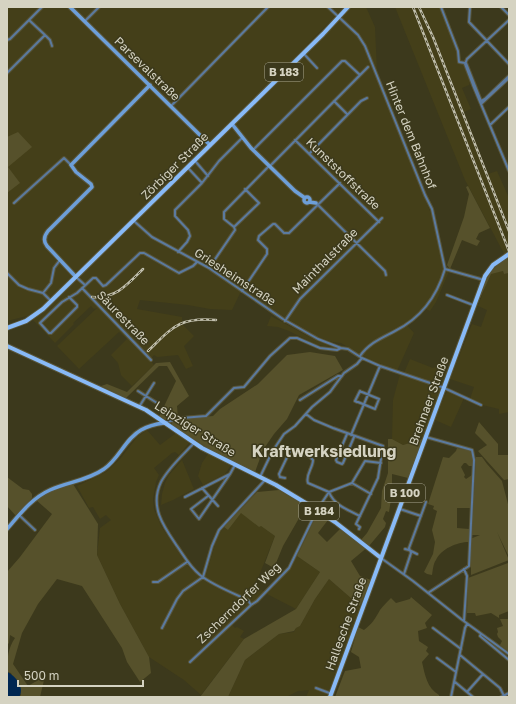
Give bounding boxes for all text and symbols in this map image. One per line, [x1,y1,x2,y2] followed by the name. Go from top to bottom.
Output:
[111,33,183,104] street label: Parsevalstraße
[265,63,303,81] road number: B 183
[383,78,440,192] street label: Hinter dem Bahnhof
[138,129,211,202] street label: Zörbiger Straße
[303,134,384,213] street label: Kunststoffstraße
[289,225,361,297] street label: Mainthalstraße
[192,245,279,309] street label: Griesheimstraße
[94,287,153,348] street label: Säurestraße
[406,354,452,447] street label: Brehnaer Straße
[152,398,239,460] street label: Leipziger Straße
[252,441,397,461] district label: Kraftwerksiedlung
[385,484,425,502] road number: B 100
[299,502,339,520] road number: B 184
[194,559,284,646] street label: Zscherndorfer Weg
[322,575,369,673] street label: Hallesche Straße
[18,662,143,688] scale bar
[24,668,59,683] text: 500 m

